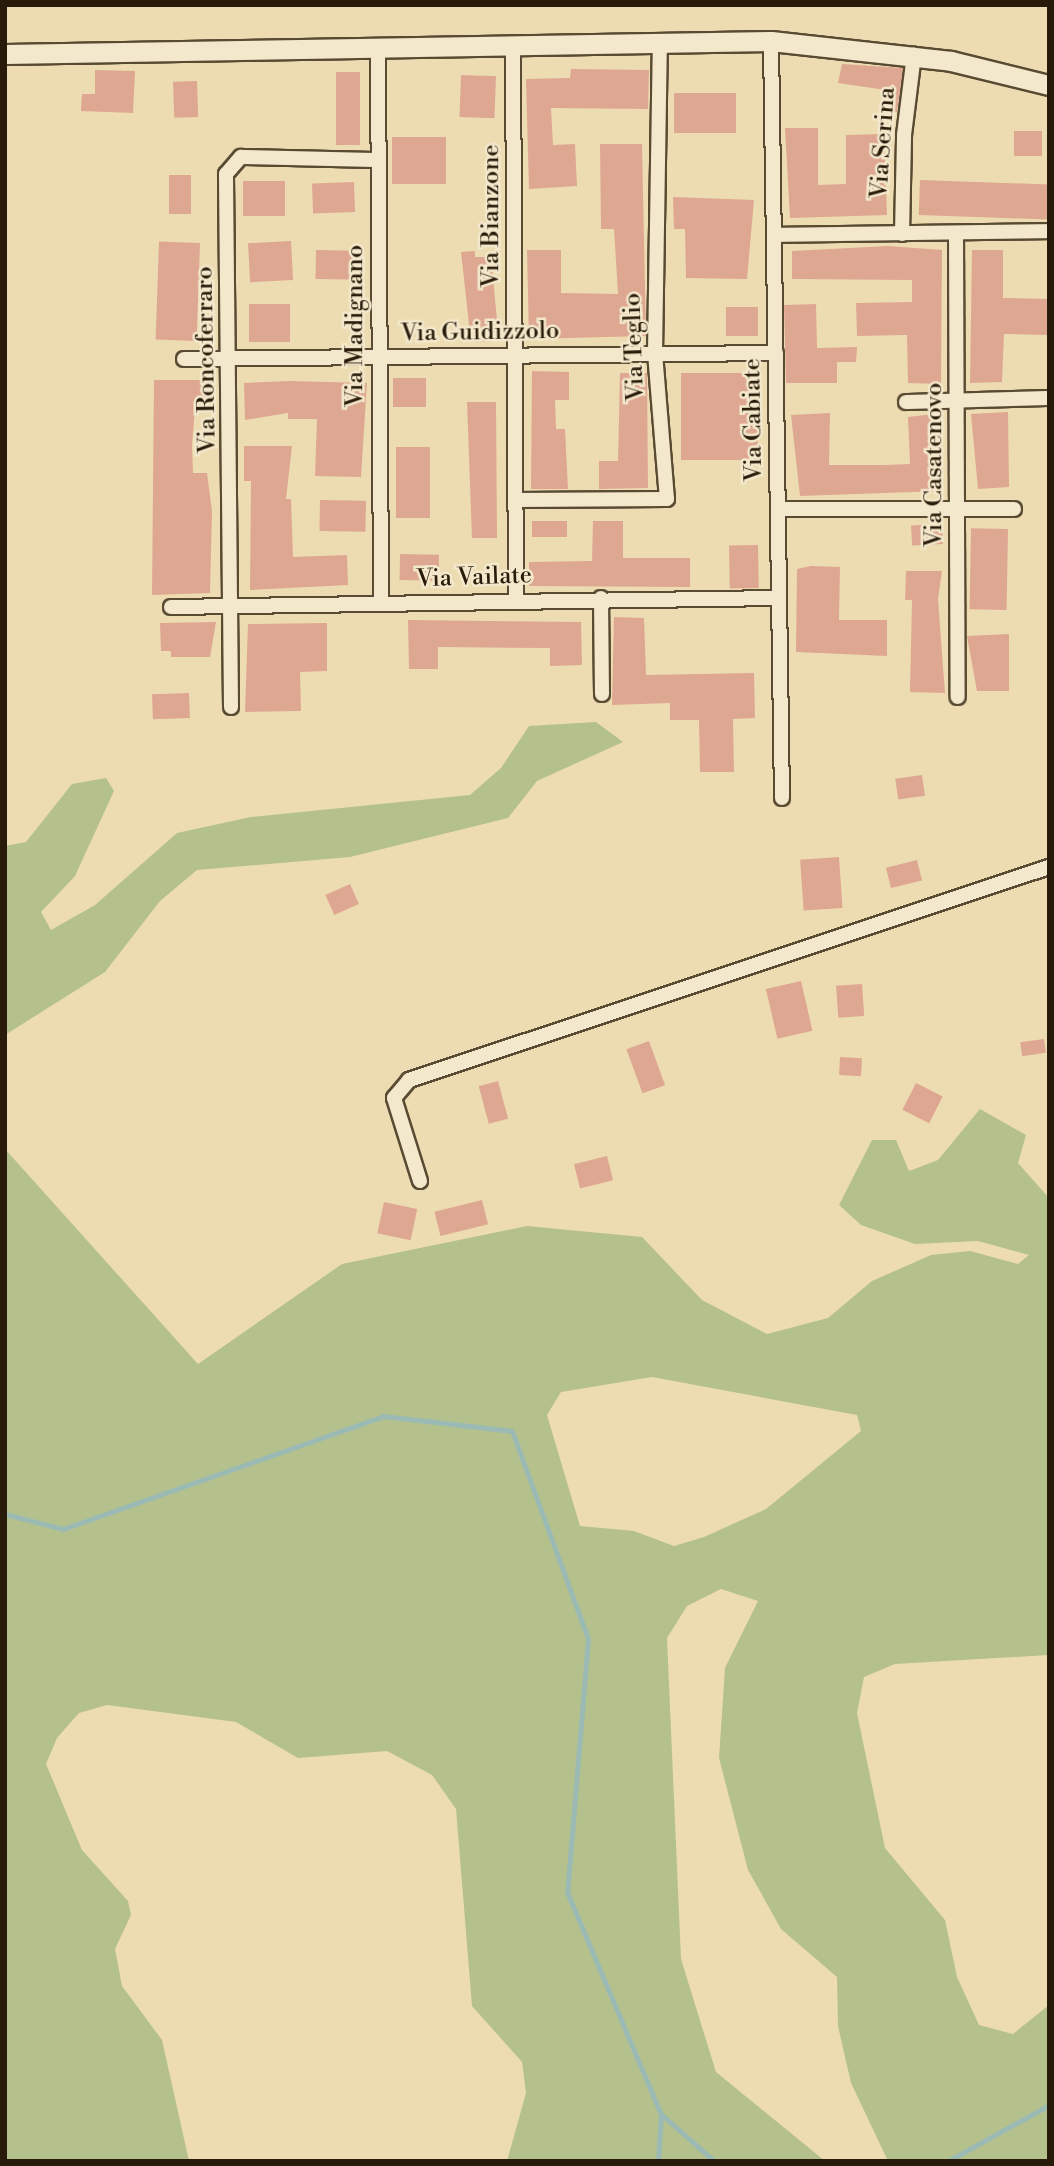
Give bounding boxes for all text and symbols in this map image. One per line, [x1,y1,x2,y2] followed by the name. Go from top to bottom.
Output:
[866,86,902,200] street label: Via Serina
[478,144,506,288] street label: Via Bianzone
[342,245,370,407] street label: Via Madignano
[191,266,223,454] street label: Via Roncoferraro
[619,292,651,402] street label: Via Teglio
[400,317,560,349] street label: Via Guidizzolo
[739,358,769,482] street label: Via Cabiate
[921,383,949,547] street label: Via Casatenovo
[416,562,532,594] street label: Via Vailate

